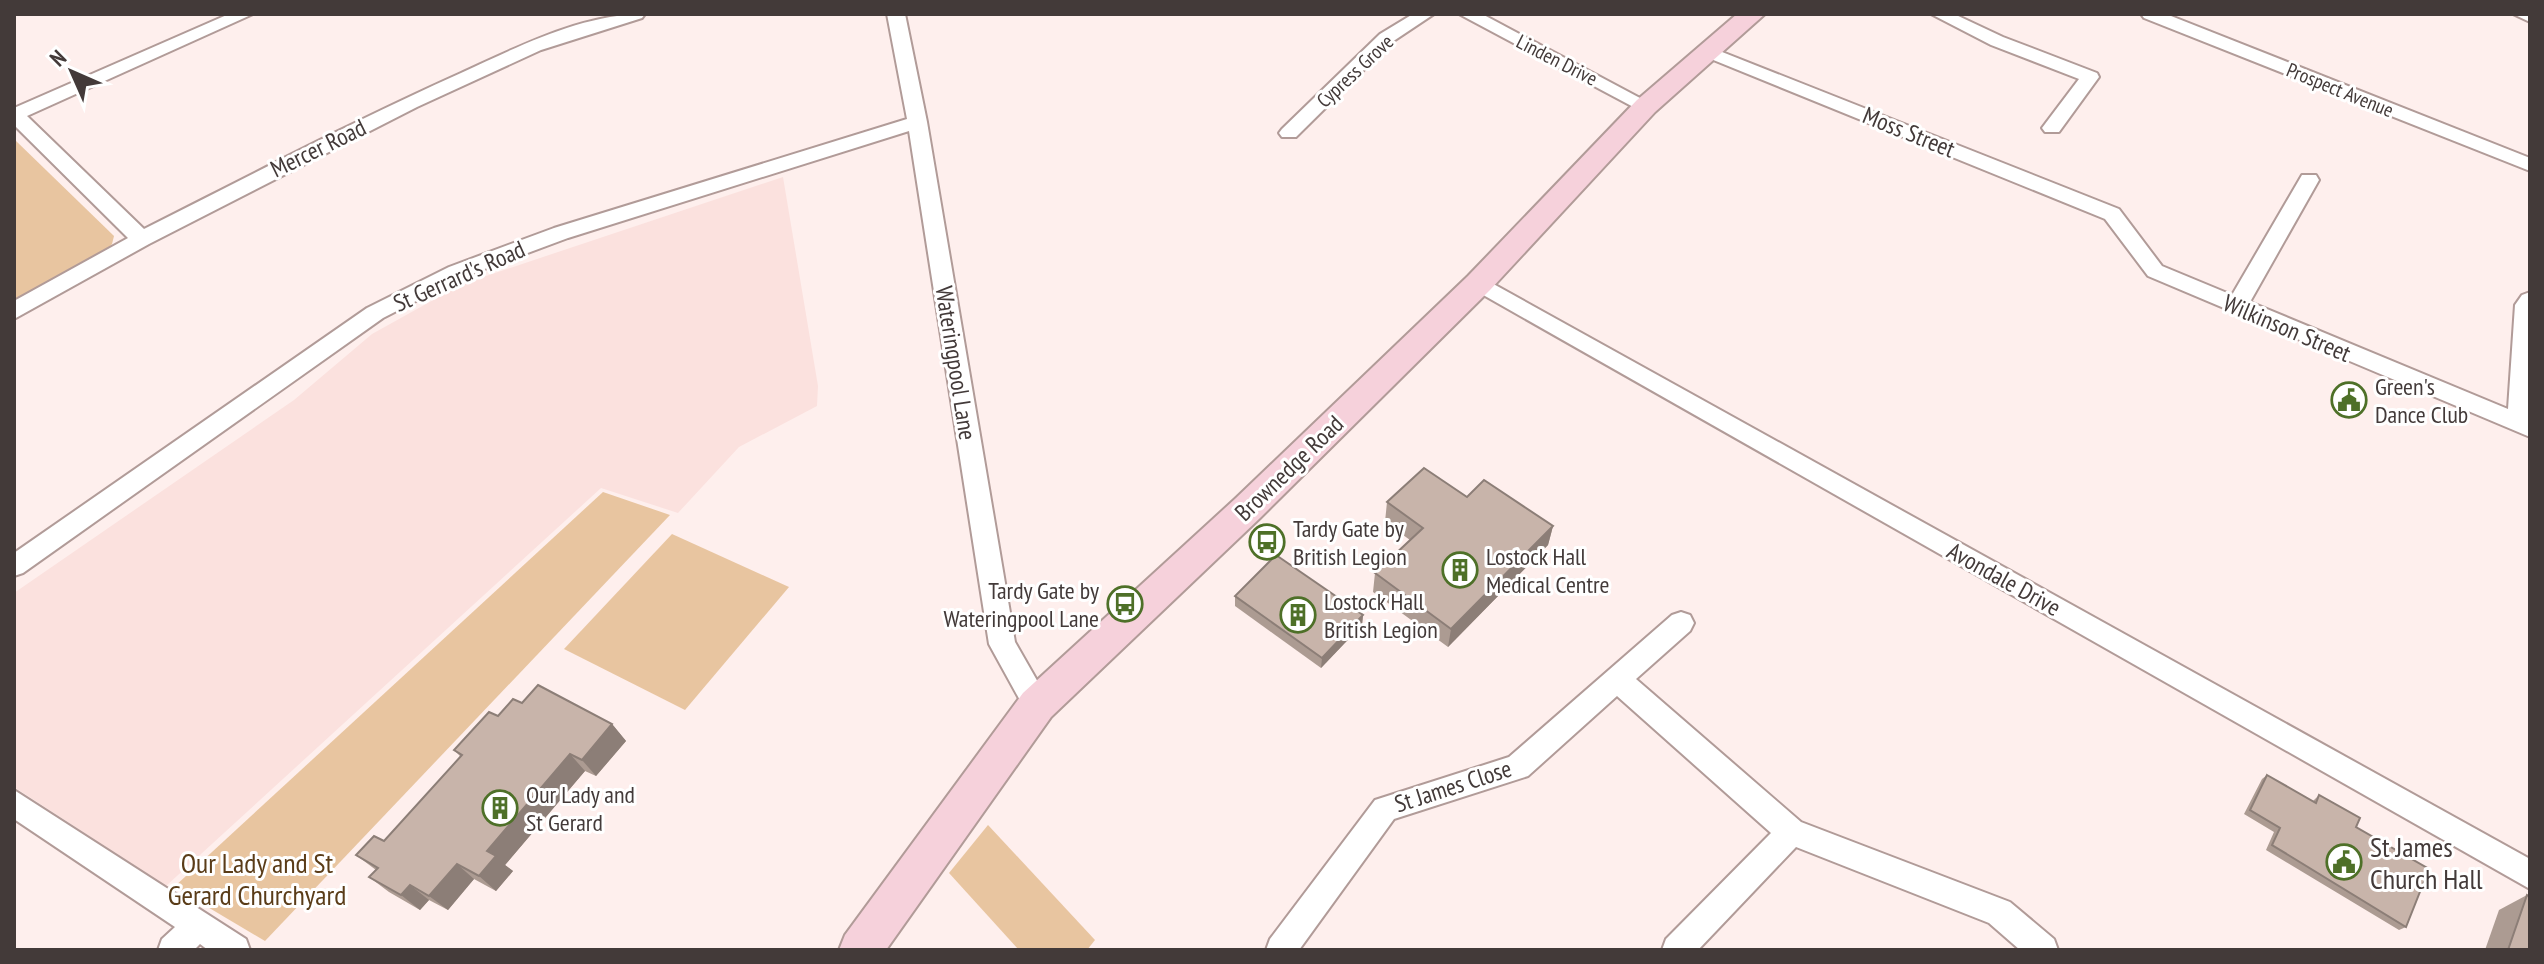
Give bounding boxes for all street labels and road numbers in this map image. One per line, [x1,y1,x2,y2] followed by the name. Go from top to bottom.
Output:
[1311,29,1399,113] street label: Cypress Grove
[1512,29,1602,91] street label: Linden Drive
[2283,57,2397,123] street label: Prospect Avenue
[1858,100,1960,165] street label: Moss Street
[265,112,371,184] street label: Mercer Road
[388,233,530,319] street label: St Gerrard's Road
[929,284,983,442] street label: Wateringpool Lane
[2218,287,2356,369] street label: Wilkinson Street
[1228,408,1350,528] street label: Brownedge Road
[1942,535,2066,623] street label: Avondale Drive
[1391,753,1515,819] street label: St James Close

